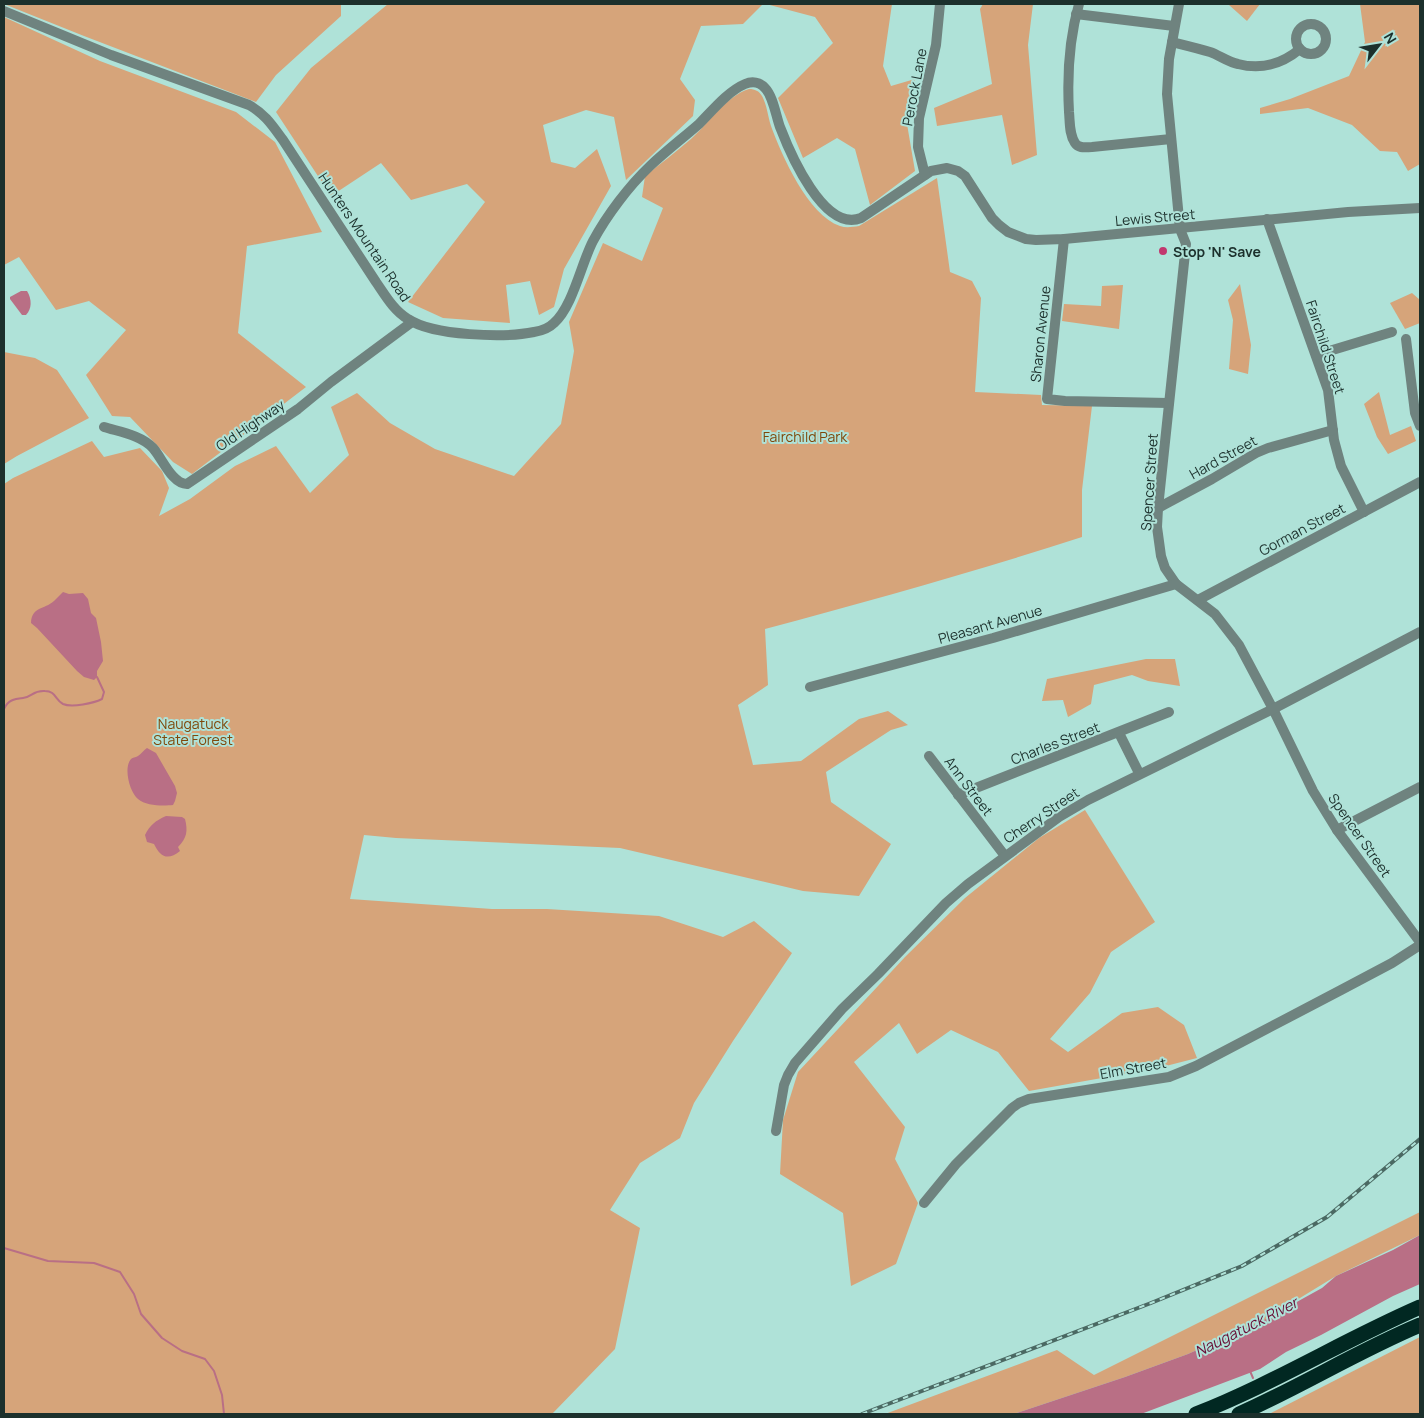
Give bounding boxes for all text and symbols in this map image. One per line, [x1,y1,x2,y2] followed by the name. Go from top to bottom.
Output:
[1354,20,1404,70] north arrow
[1380,29,1401,47] text: N
[897,47,931,127] street label: Perock Lane
[315,169,415,305] street label: Hunters Mountain Road
[1114,204,1196,230] street label: Lewis Street
[1173,242,1261,261] place label: Stop 'N' Save
[1157,245,1169,257] marker: Stop 'N' Save
[1025,285,1055,383] street label: Sharon Avenue
[1302,298,1350,397] street label: Fairchild Street
[212,395,289,455] street label: Old Highway
[763,427,848,446] park label: Fairchild Park
[1186,430,1261,483] street label: Hard Street
[1136,432,1162,531] street label: Spencer Street
[1256,498,1349,560] street label: Gorman Street
[936,600,1044,648] street label: Pleasant Avenue
[153,714,233,749] park label: Naugatuck State Forest
[1008,717,1103,769] street label: Charles Street
[941,753,998,820] street label: Ann Street
[999,782,1083,847] street label: Cherry Street
[1324,789,1396,881] street label: Spencer Street
[1098,1053,1168,1083] street label: Elm Street
[1191,1291,1303,1362] water label: Naugatuck River

